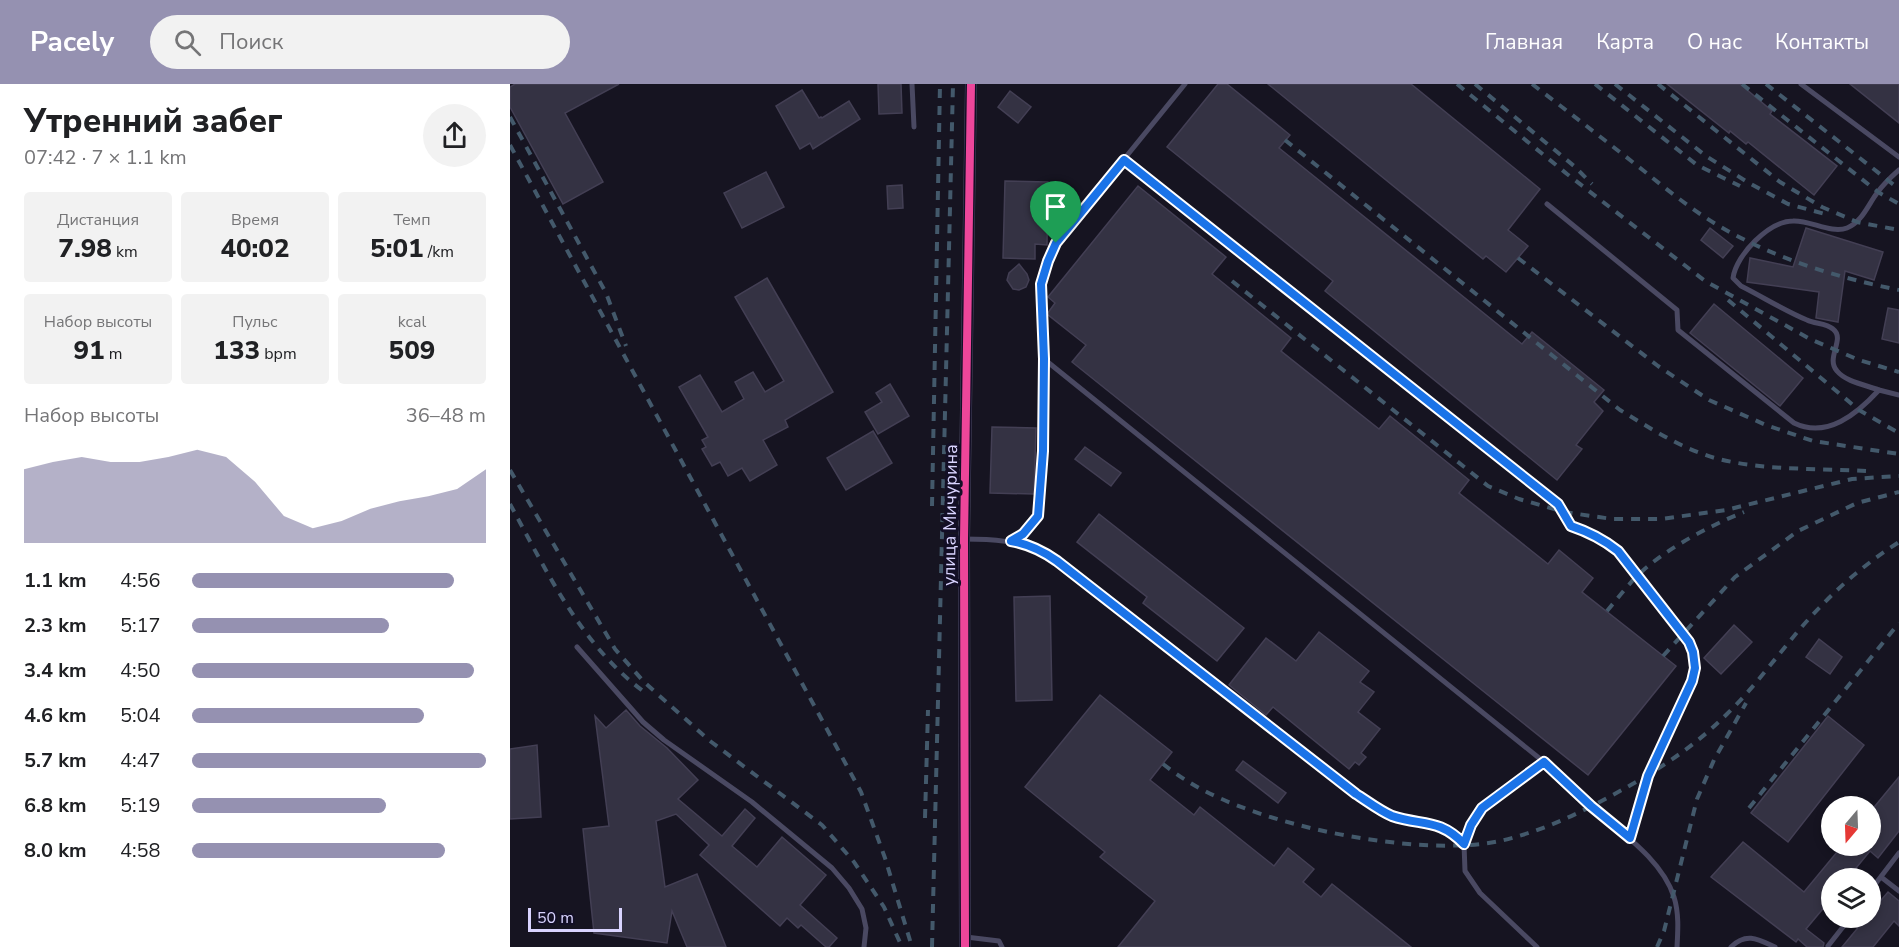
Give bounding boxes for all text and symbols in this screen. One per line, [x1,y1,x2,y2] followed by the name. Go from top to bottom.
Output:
[150,15,570,69] search box
[30,23,114,61] text: Pacely
[171,26,204,59] icon: search
[219,27,283,57] text: Поиск
[1485,28,1563,56] text: Главная
[1596,28,1654,56] text: Карта
[1687,28,1742,56] text: О нас
[1775,28,1869,56] text: Контакты
[24,99,283,144] text: Утренний забег
[423,104,486,167] button: share
[24,144,187,171] text: 07:42 · 7 × 1.1 km
[1030,181,1081,243] pin
[1039,190,1072,223] icon: arrive
[57,209,139,231] text: Дистанция
[231,209,279,231] text: Время
[394,209,430,231] text: Темп
[58,231,112,266] text: 7.98
[220,231,290,266] text: 40:02
[370,231,424,266] text: 5:01
[112,241,138,263] text: km
[424,241,454,263] text: /km
[44,311,152,333] text: Набор высоты
[232,311,278,333] text: Пульс
[398,311,426,333] text: kcal
[73,333,105,368] text: 91
[213,333,260,368] text: 133
[389,333,435,368] text: 509
[105,343,123,365] text: m
[260,343,297,365] text: bpm
[24,402,159,429] text: Набор высоты
[406,402,486,429] text: 36–48 m
[937,444,963,586] street label: улица Мичурина
[24,567,87,594] text: 1.1 km
[120,567,161,594] text: 4:56
[24,612,87,639] text: 2.3 km
[120,612,161,639] text: 5:17
[24,657,87,684] text: 3.4 km
[120,657,161,684] text: 4:50
[24,702,87,729] text: 4.6 km
[120,702,161,729] text: 5:04
[24,747,87,774] text: 5.7 km
[120,747,161,774] text: 4:47
[24,792,87,819] text: 6.8 km
[120,792,161,819] text: 5:19
[1821,796,1881,856] north arrow
[1821,796,1881,928] map controls
[24,837,87,864] text: 8.0 km
[120,837,161,864] text: 4:58
[1821,868,1881,928] button: layers
[528,905,622,932] scale bar
[537,907,574,929] text: 50 m

